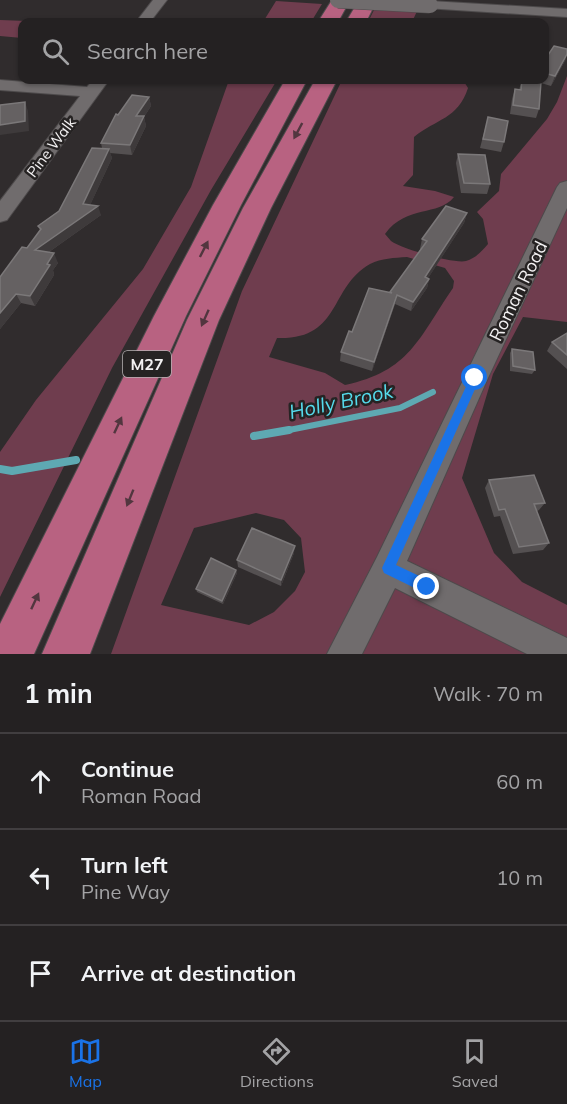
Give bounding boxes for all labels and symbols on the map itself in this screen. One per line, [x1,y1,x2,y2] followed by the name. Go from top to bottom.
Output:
[22,113,80,181] street label: Pine Walk
[293,123,303,140] one-way arrow
[484,237,552,345] street label: Roman Road
[199,241,209,258] one-way arrow
[200,310,209,327] one-way arrow
[123,351,171,377] road number: M27
[461,364,487,390] route start
[287,378,396,424] water label: Holly Brook
[114,416,123,433] one-way arrow
[125,490,135,508] one-way arrow
[413,573,439,599] route end
[30,592,39,609] one-way arrow

